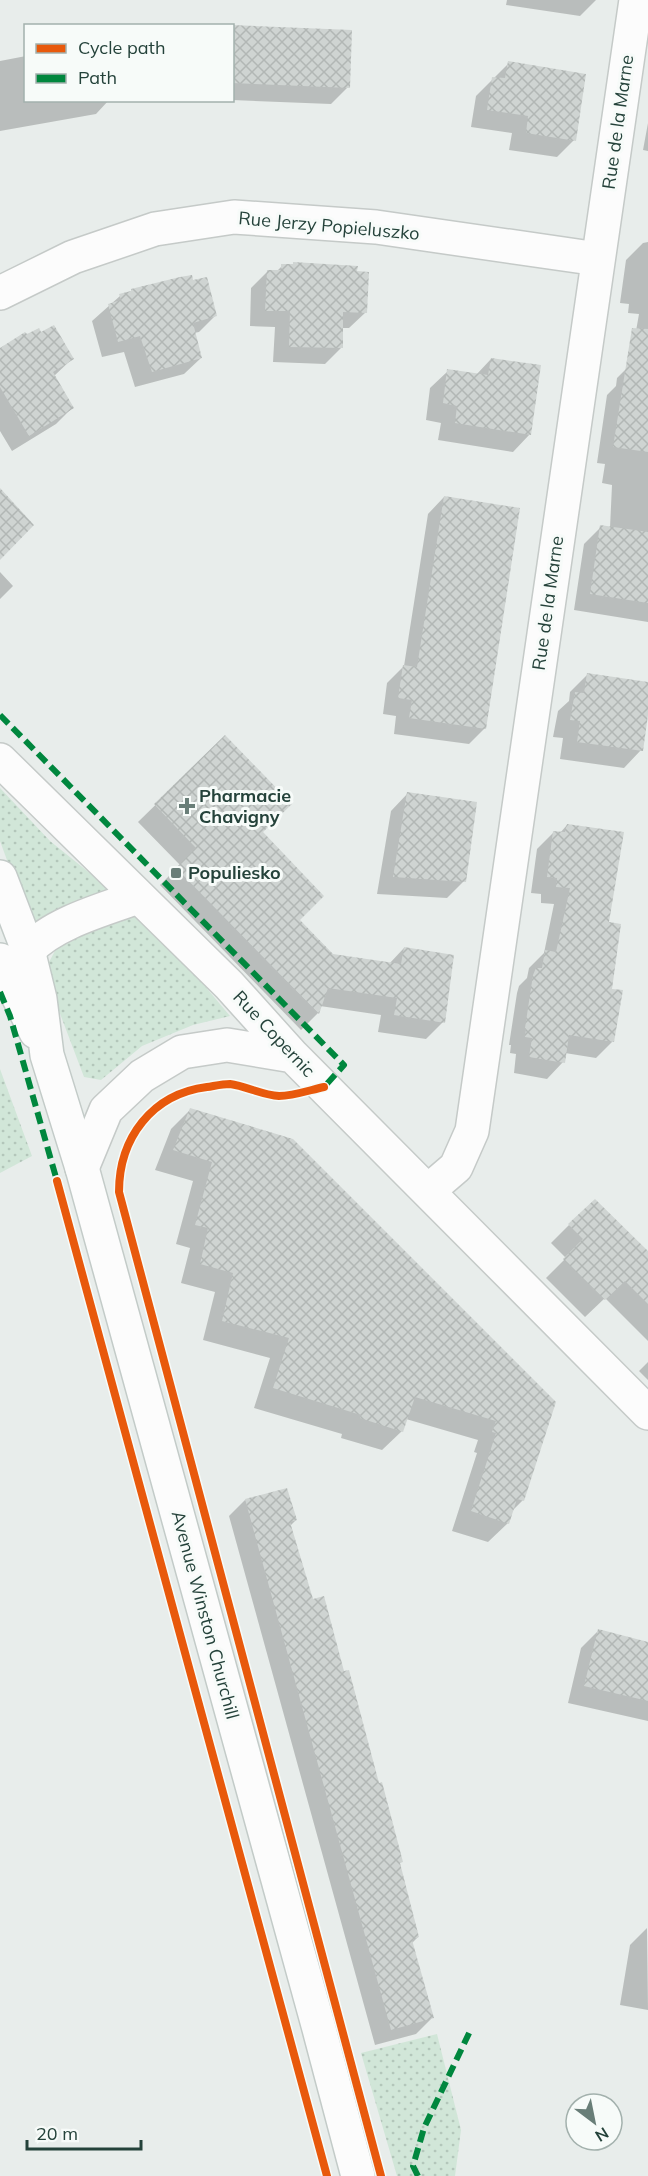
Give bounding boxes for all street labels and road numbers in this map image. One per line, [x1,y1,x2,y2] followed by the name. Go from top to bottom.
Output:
[597,53,638,191] street label: Rue de la Marne
[238,206,421,245] street label: Rue Jerzy Popieluszko
[527,534,568,672] street label: Rue de la Marne
[228,986,320,1082] street label: Rue Copernic
[167,1508,244,1722] street label: Avenue Winston Churchill

